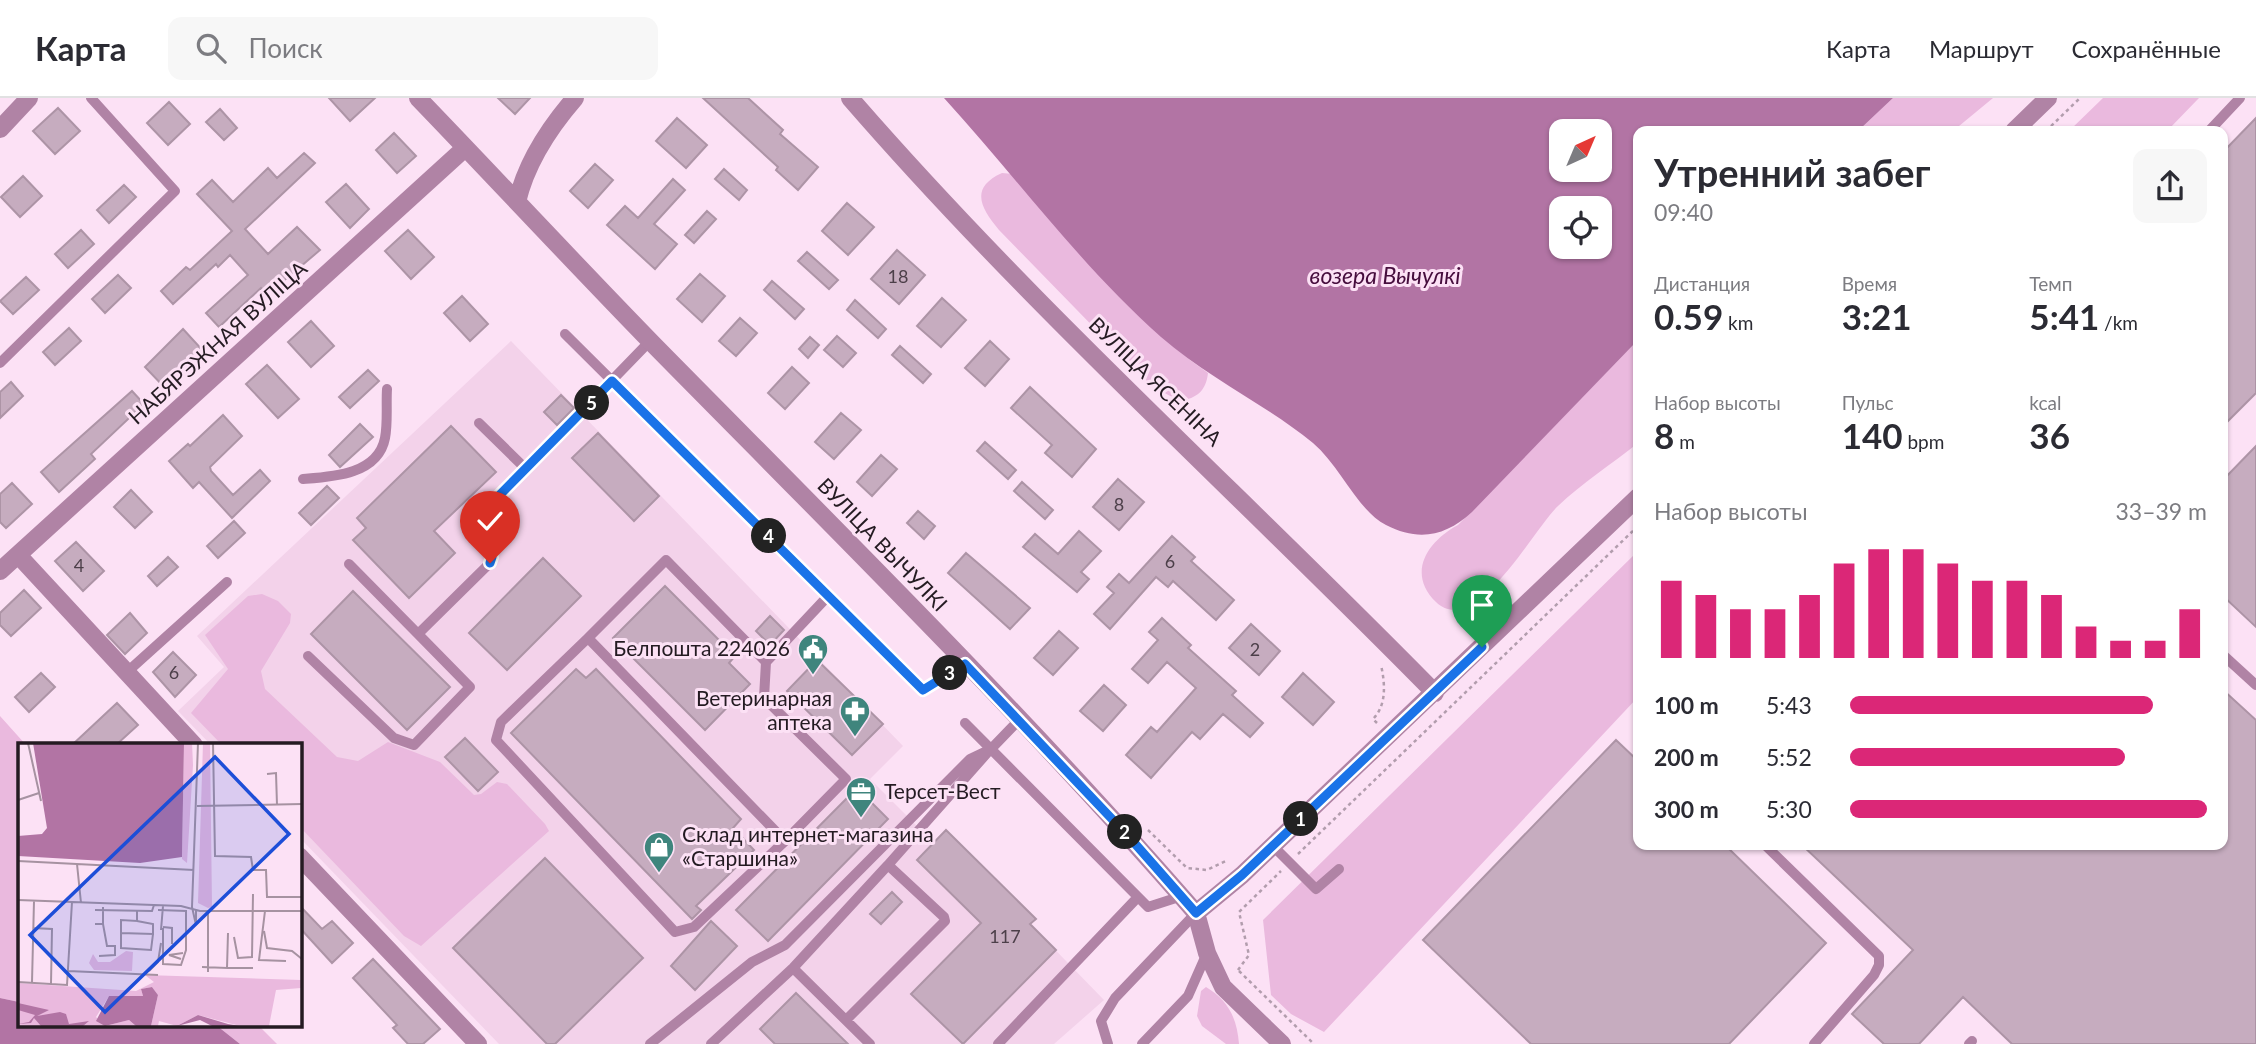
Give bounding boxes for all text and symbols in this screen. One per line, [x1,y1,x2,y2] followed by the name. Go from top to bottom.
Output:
[168,17,658,80] search box
[35,28,126,68] text: Карта
[192,29,230,67] icon: search
[248,32,323,64] text: Поиск
[1826,34,1891,63] text: Карта
[1929,34,2034,63] text: Маршрут
[2072,34,2221,63] text: Сохранённые
[1549,119,1612,182] north arrow
[1549,119,1612,259] map controls
[1654,149,1931,195] text: Утренний забег
[2133,149,2207,223] button: share
[1549,196,1612,259] button: locate
[1654,198,1713,226] text: 09:40
[123,255,312,429] street label: НАБЯРЭЖНАЯ ВУЛІЦА
[1309,261,1461,289] water label: возера Вычулкі
[888,265,908,287] house number: 18
[1654,272,1750,295] text: Дистанция
[1842,272,1897,295] text: Время
[2029,272,2072,295] text: Темп
[1654,295,1723,337] text: 0.59
[1842,295,1912,337] text: 3:21
[2029,295,2099,337] text: 5:41
[1085,311,1228,451] street label: ВУЛІЦА ЯСЕНІНА
[1723,311,1753,334] text: km
[2099,311,2138,334] text: /km
[574,386,610,420] pin: 5
[586,391,597,414] text: 5
[1654,391,1781,414] text: Набор высоты
[1842,391,1894,414] text: Пульс
[2029,391,2061,414] text: kcal
[1654,414,1674,456] text: 8
[1842,414,1903,456] text: 140
[2029,414,2070,456] text: 36
[1674,430,1695,453] text: m
[1903,430,1944,453] text: bpm
[813,472,953,616] street label: ВУЛІЦА ВЫЧУЛКІ
[460,491,520,563] pin
[1114,493,1124,515] house number: 8
[1654,497,1808,525] text: Набор высоты
[2115,497,2207,525] text: 33–39 m
[471,502,509,540] icon: check
[752,518,786,554] pin: 4
[763,524,774,547] text: 4
[1165,550,1175,572] house number: 6
[74,554,84,576] house number: 4
[1452,575,1512,647] pin
[1463,586,1501,624] icon: arrive
[796,632,830,676] public building icon: Белпошта 224026
[613,635,790,660] place label: Белпошта 224026
[1250,638,1260,660] house number: 2
[932,656,968,690] pin: 3
[169,661,179,683] house number: 6
[944,661,955,684] text: 3
[696,685,832,734] place label: Ветеринарная аптека
[1654,691,1719,719] text: 100 m
[1766,691,1812,719] text: 5:43
[838,694,872,738] pharmacy icon: Ветеринарная аптека
[18,743,301,1026] inset map
[1654,743,1719,771] text: 200 m
[1766,743,1812,771] text: 5:52
[844,775,878,819] office icon: Терсет-Вест
[884,778,1001,803] place label: Терсет-Вест
[1654,795,1719,823] text: 300 m
[1766,795,1812,823] text: 5:30
[1284,802,1318,836] pin: 1
[1295,807,1306,830] text: 1
[1108,814,1142,850] pin: 2
[1119,820,1130,843] text: 2
[682,821,934,870] place label: Склад интернет-магазина «Старшина»
[642,830,676,874] shop icon: Склад интернет-магазина «Старшина»
[989,925,1021,947] house number: 117

